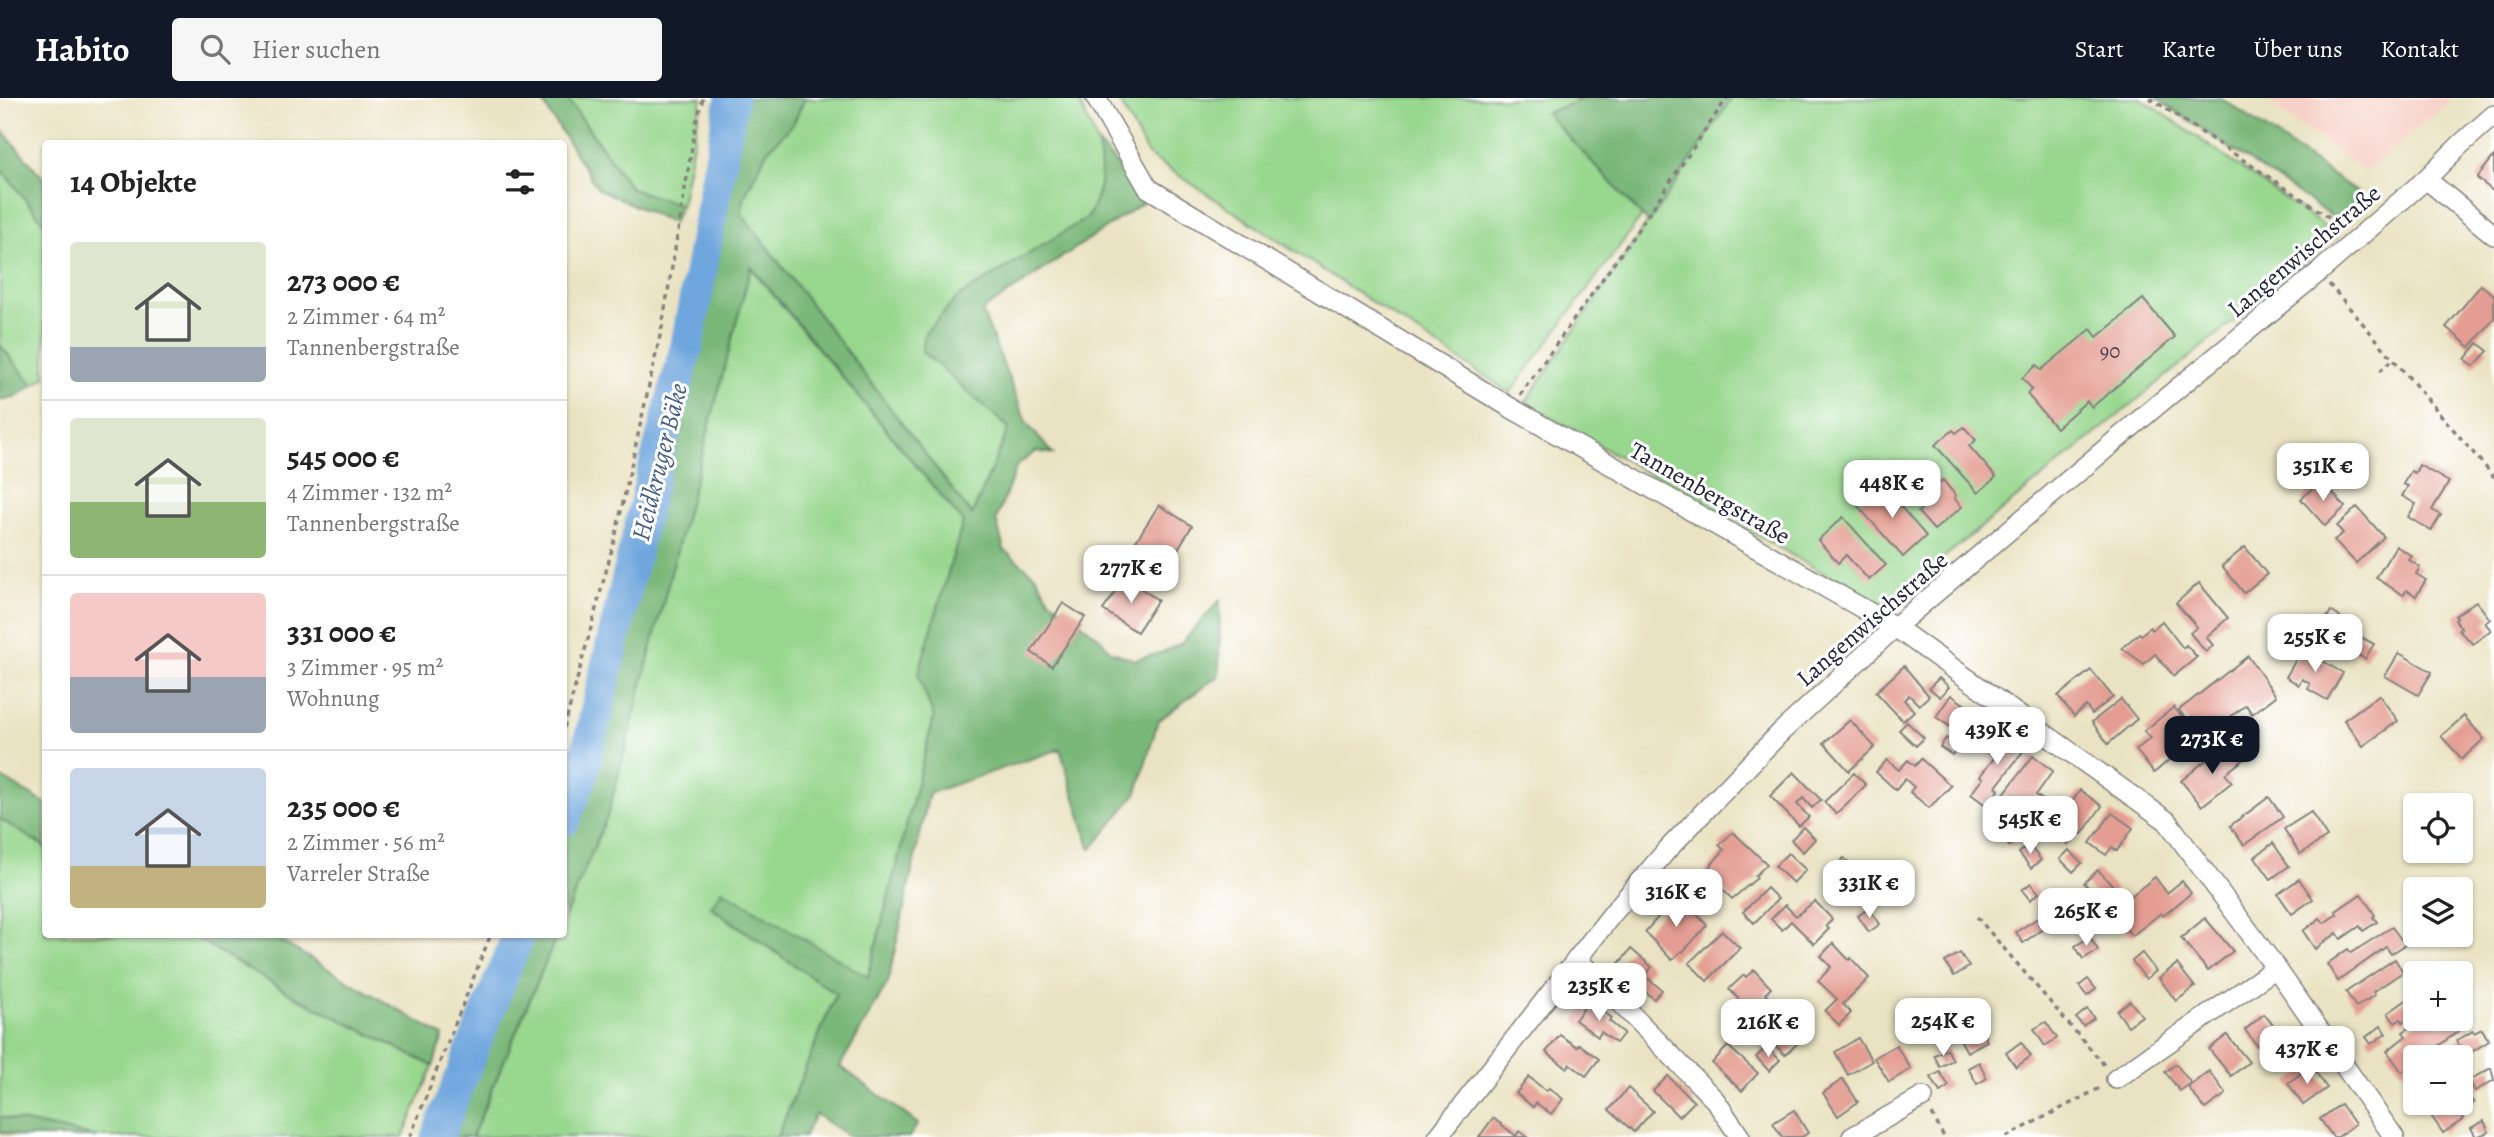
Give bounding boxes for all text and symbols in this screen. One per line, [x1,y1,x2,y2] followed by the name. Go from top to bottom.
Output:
[172,18,662,81] search box
[35,27,130,72] text: Habito
[196,30,234,68] icon: search
[252,32,380,67] text: Hier suchen
[2075,33,2124,65] text: Start
[2162,33,2216,65] text: Karte
[2254,33,2343,65] text: Über uns
[2381,33,2459,65] text: Kontakt
[70,162,197,202] text: 14 Objekte
[501,163,539,201] icon: filters
[2221,177,2387,325] street label: Langenwischstraße
[287,261,400,301] text: 273 000 €
[126,270,210,354] icon: home
[287,301,445,332] text: 2 Zimmer · 64 m²
[287,332,460,363] text: Tannenbergstraße
[2100,337,2120,365] house number: 90
[623,380,696,544] water label: Heidkruger Bäke
[1624,434,1796,552] street label: Tannenbergstraße
[287,437,400,477] text: 545 000 €
[2266,444,2380,503] pin: 351K €
[126,446,210,530] icon: home
[2293,450,2353,481] text: 351K €
[1835,460,1949,520] pin: 448K €
[1860,467,1924,498] text: 448K €
[287,477,452,508] text: 4 Zimmer · 132 m²
[287,508,460,539] text: Tannenbergstraße
[1789,544,1955,694] street label: Langenwischstraße
[1074,546,1188,605] pin: 277K €
[1099,552,1163,583] text: 277K €
[287,612,396,652] text: 331 000 €
[2258,614,2372,674] pin: 255K €
[126,621,210,705] icon: home
[2283,621,2347,652] text: 255K €
[287,652,443,683] text: 3 Zimmer · 95 m²
[287,683,380,714] text: Wohnung
[1940,708,2054,767] pin: 439K €
[1965,714,2029,745] text: 439K €
[2155,716,2269,776] pin: 273K €
[2180,723,2244,754] text: 273K €
[287,787,400,827] text: 235 000 €
[2403,793,2473,1115] map controls
[2403,793,2473,863] button: locate
[126,796,210,880] icon: home
[1973,796,2087,856] pin: 545K €
[1999,803,2061,834] text: 545K €
[287,827,445,858] text: 2 Zimmer · 56 m²
[287,858,430,889] text: Varreler Straße
[1812,860,1926,920] pin: 331K €
[1839,867,1899,898] text: 331K €
[1619,870,1733,929] pin: 316K €
[1645,876,1707,907] text: 316K €
[2403,877,2473,947] button: layers
[2029,888,2143,948] pin: 265K €
[2054,895,2118,926] text: 265K €
[2403,961,2473,1031] button: +
[1542,964,1656,1023] pin: 235K €
[1567,970,1631,1001] text: 235K €
[1886,998,2000,1058] pin: 254K €
[1711,1000,1825,1059] pin: 216K €
[1911,1005,1975,1036] text: 254K €
[1737,1006,1799,1037] text: 216K €
[2250,1026,2364,1086] pin: 437K €
[2276,1033,2338,1064] text: 437K €
[2403,1045,2473,1115] button: −

